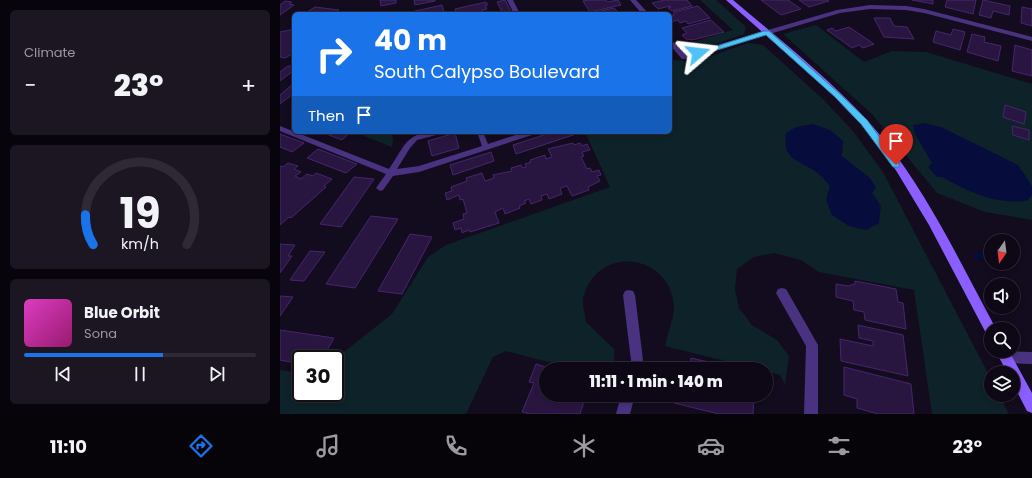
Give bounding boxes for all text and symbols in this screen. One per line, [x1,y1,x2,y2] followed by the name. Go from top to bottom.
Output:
[374,21,447,60] text: 40 m
[308,28,360,80] icon: right
[677,32,719,74] position arrow
[24,43,75,62] text: Climate
[374,59,600,84] text: South Calypso Boulevard
[114,64,163,107] text: 23°
[24,70,36,101] text: −
[241,70,256,101] text: +
[353,104,375,126] icon: arrive
[308,105,345,126] text: Then
[879,124,913,165] pin
[885,130,907,152] icon: arrive
[119,184,161,243] text: 19
[121,234,159,254] text: km/h
[984,234,1020,270] north arrow
[984,234,1020,402] map controls
[984,278,1020,314] button: sound
[84,302,160,323] text: Blue Orbit
[984,322,1020,358] button: search
[84,324,117,343] text: Sona
[292,350,344,402] speed limit sign: 30
[52,363,74,385] icon: previous
[129,363,151,385] icon: pause
[206,363,228,385] icon: next
[984,366,1020,402] button: layers
[589,371,723,392] text: 11:11 · 1 min · 140 m
[187,432,215,460] icon: directions
[314,432,342,460] icon: music
[442,432,470,460] icon: phone
[570,432,598,460] icon: climate
[697,432,725,460] icon: car
[825,432,853,460] icon: filters
[50,434,87,459] text: 11:10
[953,434,982,459] text: 23°

